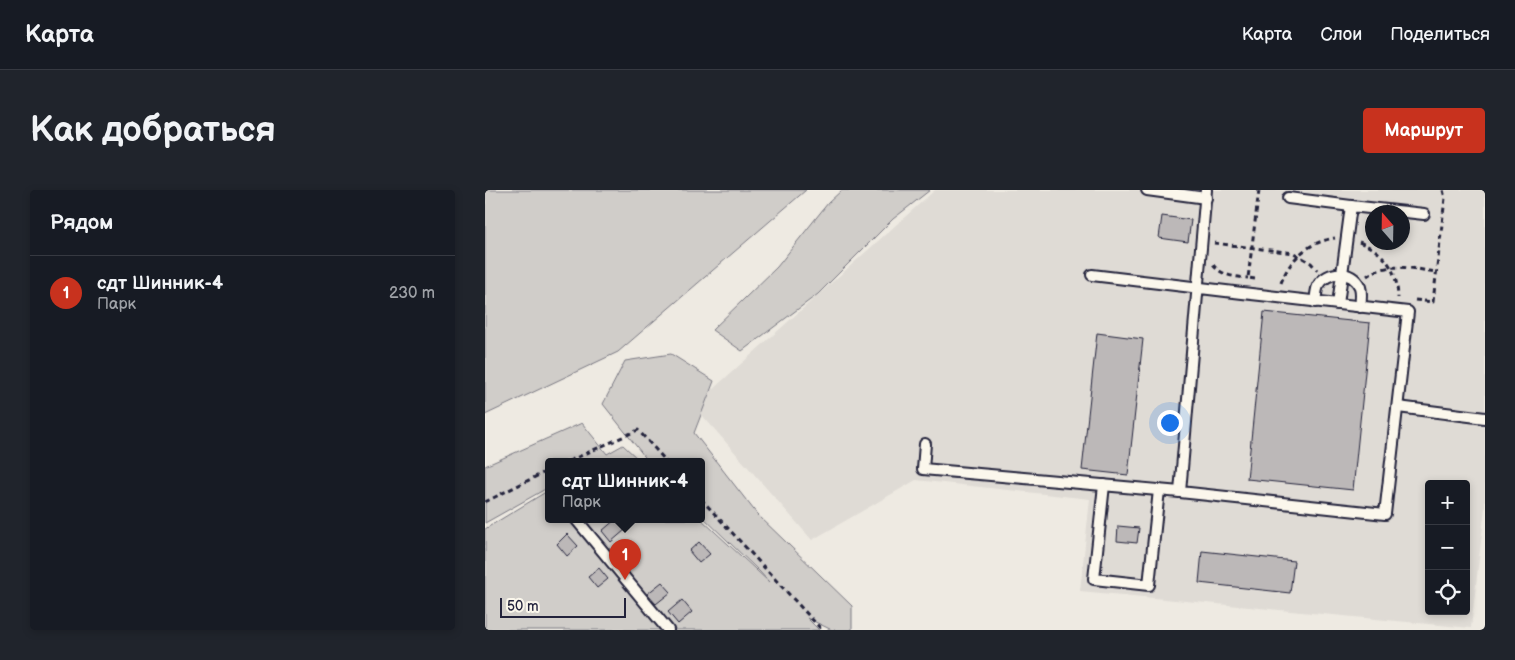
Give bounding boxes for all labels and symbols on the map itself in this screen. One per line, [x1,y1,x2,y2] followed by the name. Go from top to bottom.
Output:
[1365,205,1410,250] north arrow
[1157,410,1183,436] your location
[609,539,641,580] pin: 1
[500,595,626,618] scale bar

